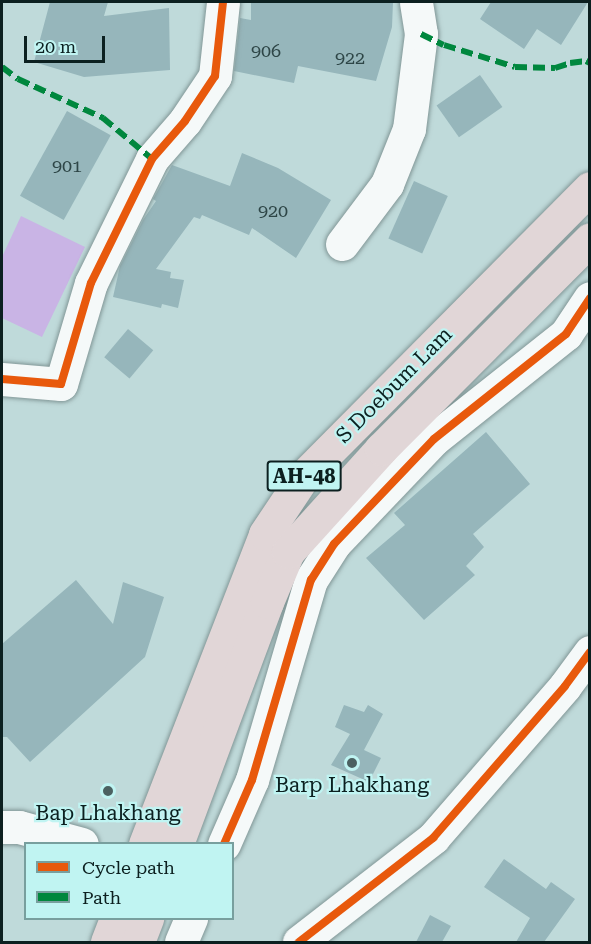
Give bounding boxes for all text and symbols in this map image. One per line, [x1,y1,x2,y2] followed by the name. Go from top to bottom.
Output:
[27,24,108,62] scale bar
[35,36,76,57] text: 20 m
[251,40,281,62] house number: 906
[335,47,365,69] house number: 922
[52,155,82,177] house number: 901
[258,200,288,222] house number: 920
[331,322,457,448] street label: S Doebum Lam
[266,459,342,493] road number: AH-48
[345,756,359,770] marker: Barp Lhakhang
[275,772,429,798] place label: Barp Lhakhang
[101,784,115,798] marker: Bap Lhakhang
[35,800,181,826] place label: Bap Lhakhang
[24,842,234,920] legend
[82,857,175,878] text: Cycle path
[82,887,121,908] text: Path

